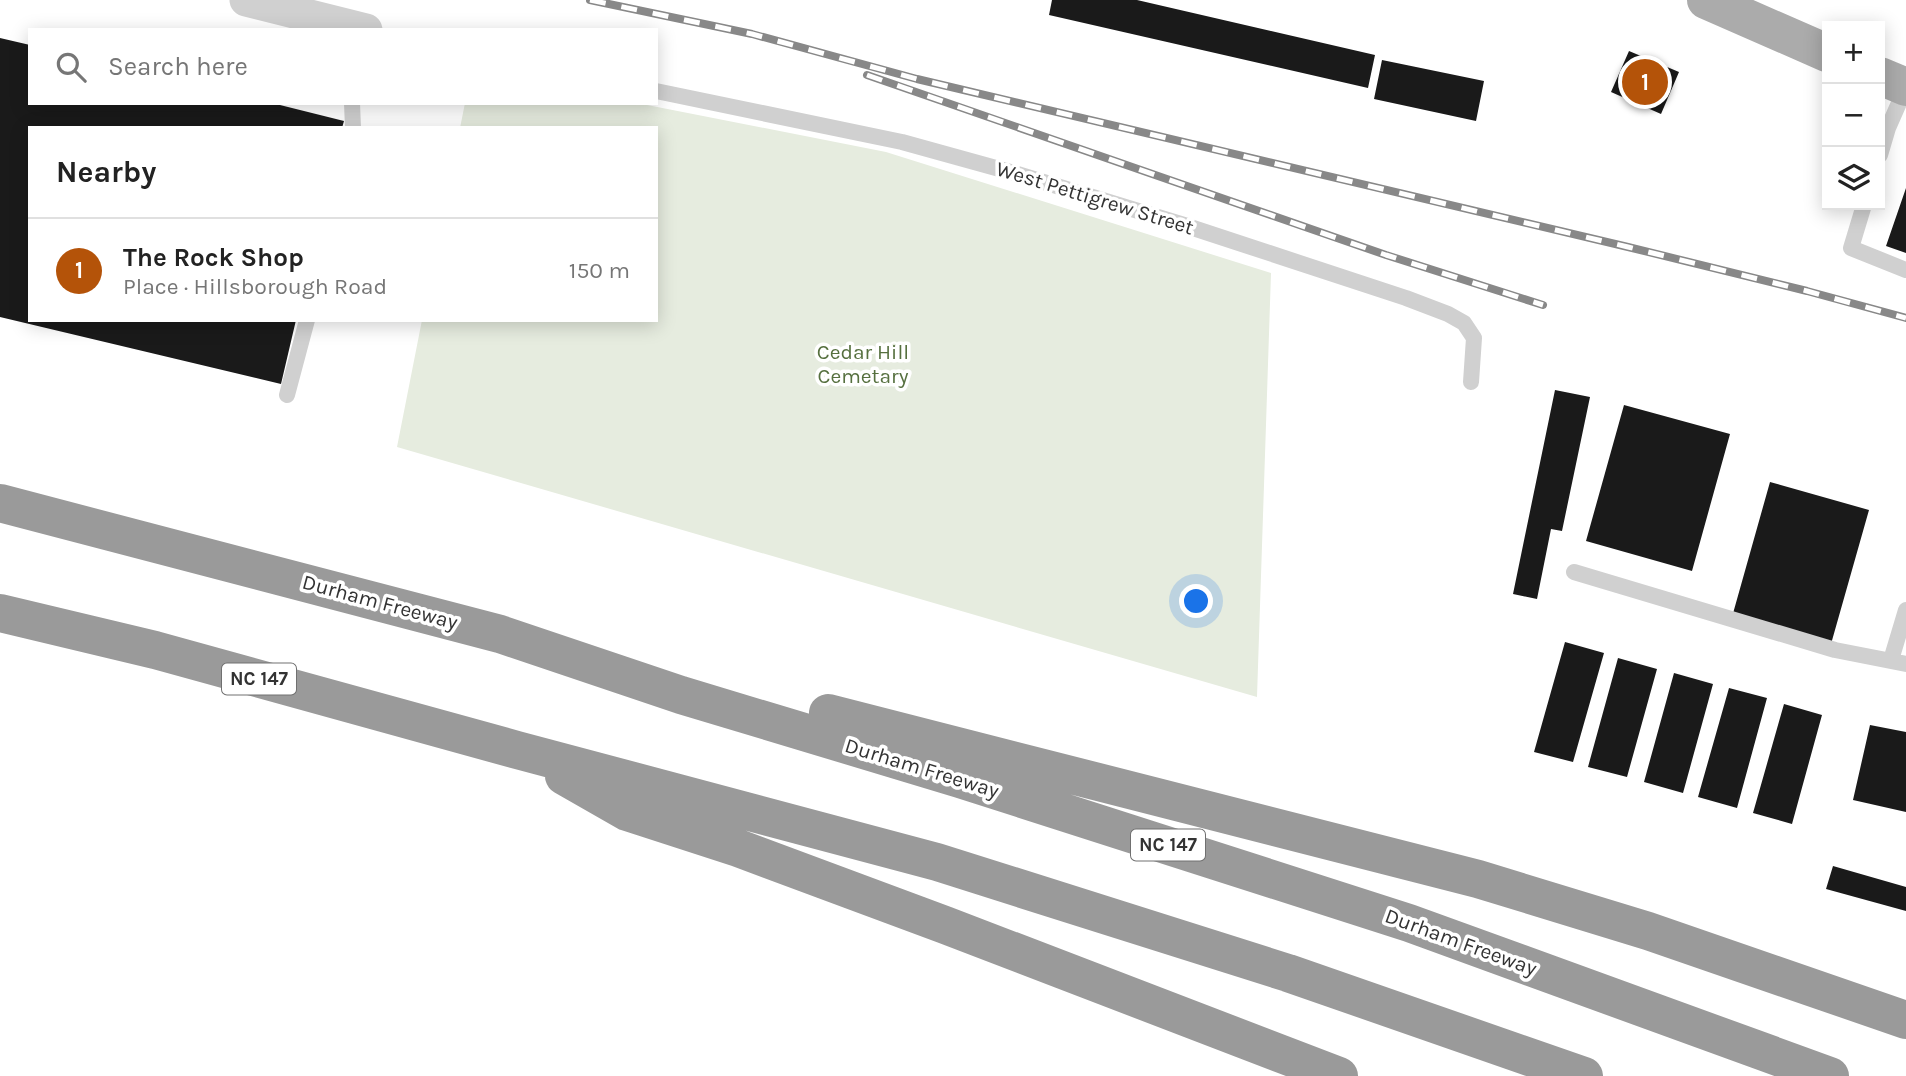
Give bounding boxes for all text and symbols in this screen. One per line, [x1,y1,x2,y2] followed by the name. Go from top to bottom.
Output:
[1822,21,1885,210] map controls
[1822,21,1885,84] button: +
[28,28,658,105] search box
[52,48,90,86] icon: search
[108,51,248,82] text: Search here
[1622,56,1668,108] pin: 1
[1822,84,1885,147] button: −
[1822,147,1885,210] button: layers
[56,154,156,190] text: Nearby
[993,157,1197,240] street label: West Pettigrew Street
[123,242,304,273] text: The Rock Shop
[75,257,83,284] text: 1
[569,257,630,284] text: 150 m
[123,273,387,300] text: Place · Hillsborough Road
[817,340,909,388] park label: Cedar Hill Cemetary
[300,570,460,634] street label: Durham Freeway
[1179,584,1213,618] your location
[222,664,296,694] road number: NC 147
[842,733,1002,803] street label: Durham Freeway
[1131,830,1205,860] road number: NC 147
[1382,903,1540,981] street label: Durham Freeway

